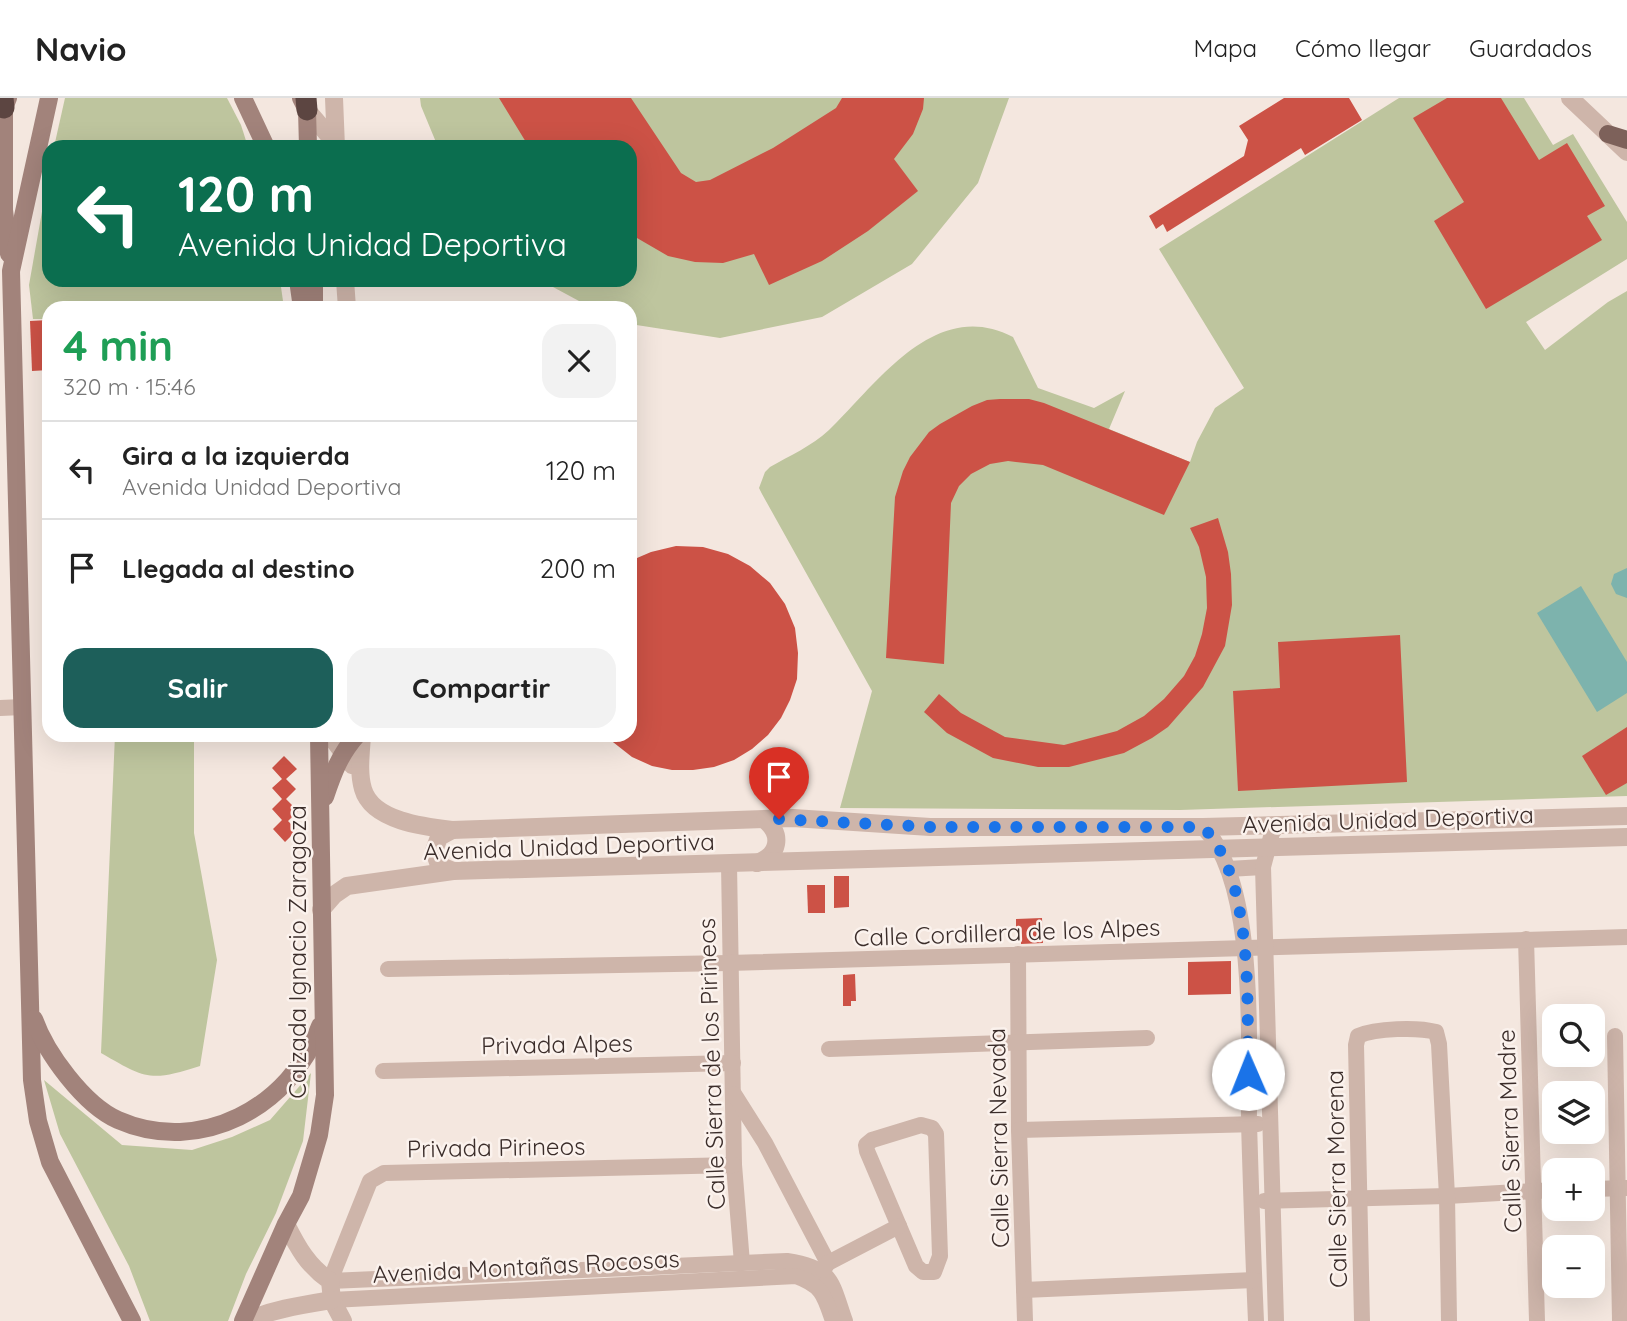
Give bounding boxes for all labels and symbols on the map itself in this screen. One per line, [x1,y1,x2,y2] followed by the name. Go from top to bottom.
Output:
[749,747,809,819] pin
[1242,799,1534,839] street label: Avenida Unidad Deportiva
[282,805,312,1099] street label: Calzada Ignacio Zaragoza
[423,826,715,866] street label: Avenida Unidad Deportiva
[853,912,1161,952] street label: Calle Cordillera de los Alpes
[691,918,731,1210] street label: Calle Sierra de los Pirineos
[481,1028,633,1060] street label: Privada Alpes
[981,1028,1015,1248] street label: Calle Sierra Nevada
[1490,1029,1528,1233] street label: Calle Sierra Madre
[1211,1037,1285,1111] position arrow
[1319,1070,1353,1288] street label: Calle Sierra Morena
[406,1130,586,1164] street label: Privada Pirineos
[372,1243,680,1289] street label: Avenida Montañas Rocosas

